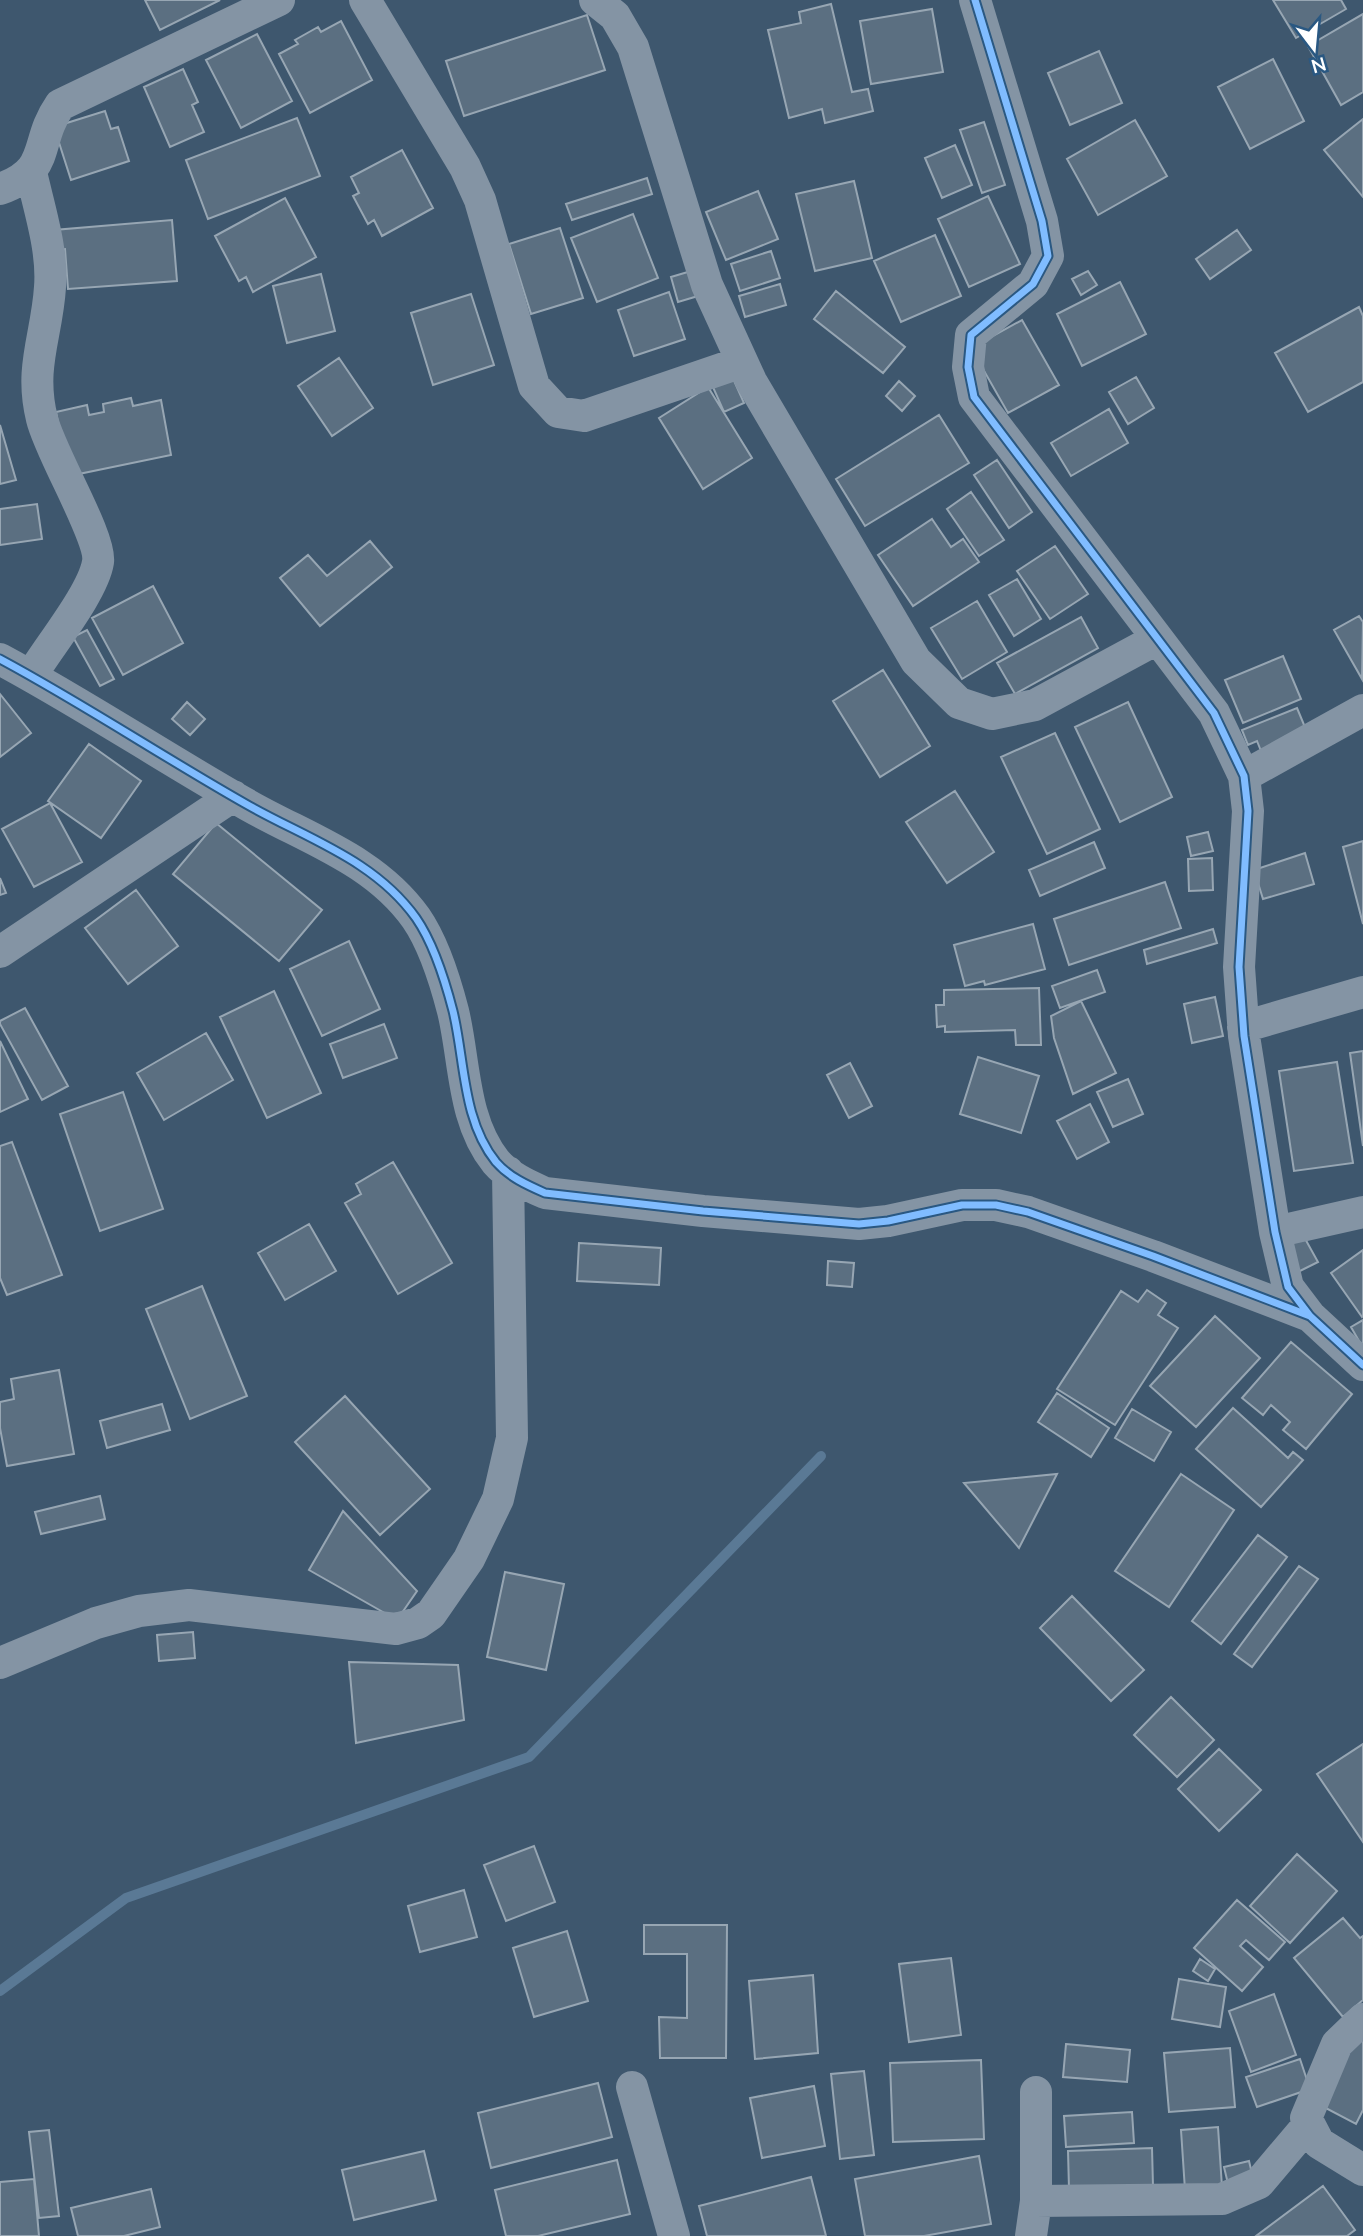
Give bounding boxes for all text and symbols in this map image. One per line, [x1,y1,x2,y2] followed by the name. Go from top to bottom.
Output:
[1279,14,1349,84] north arrow
[1308,52,1329,79] text: N

